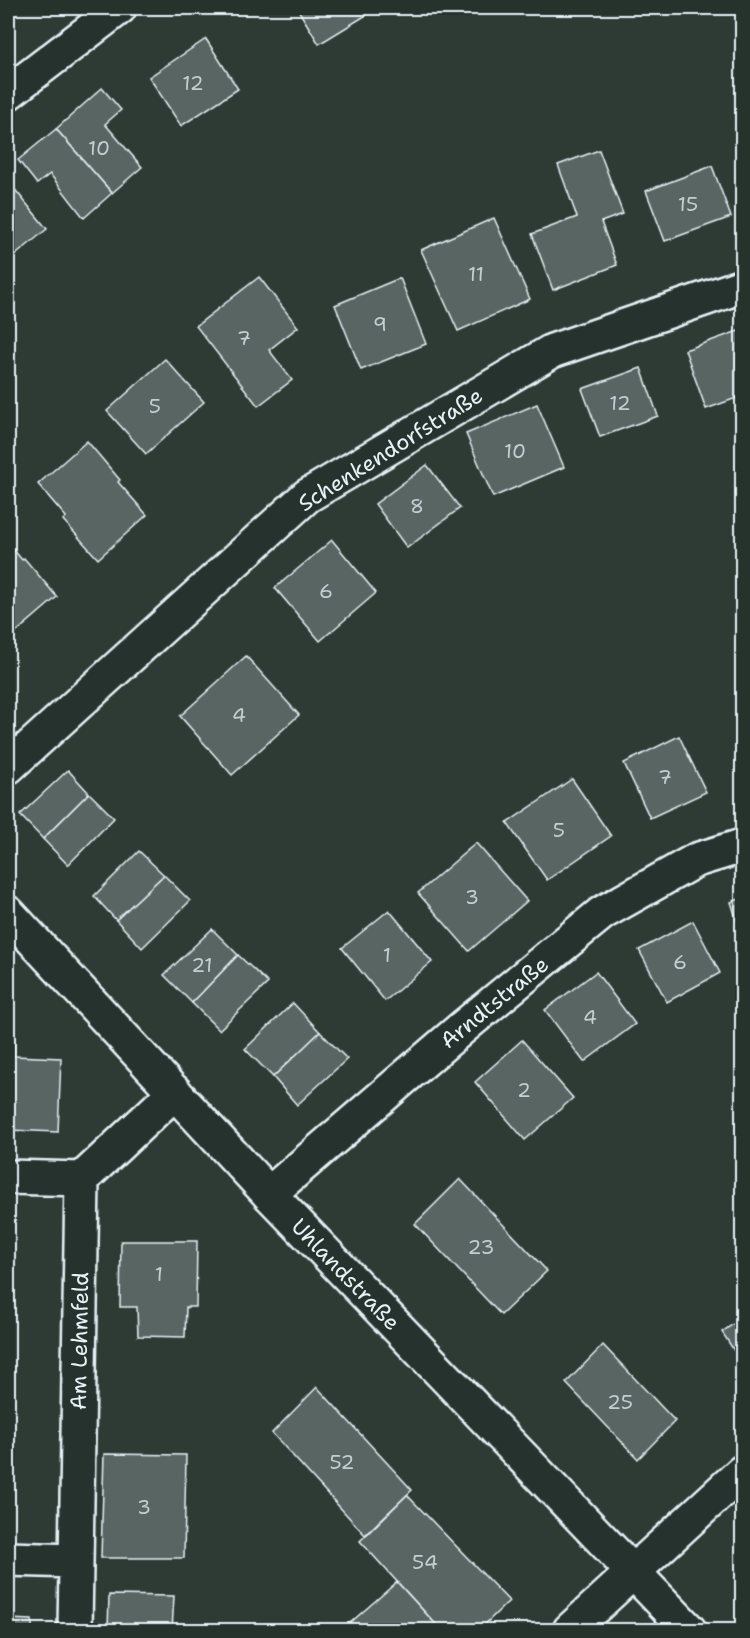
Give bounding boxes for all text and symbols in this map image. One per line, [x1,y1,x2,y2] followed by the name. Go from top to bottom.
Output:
[182,70,204,96] house number: 12
[88,135,110,161] house number: 10
[678,191,698,217] house number: 15
[468,261,484,287] house number: 11
[373,311,387,337] house number: 9
[237,325,251,351] house number: 7
[292,381,488,518] street label: Schenkendorfstraße
[609,390,631,416] house number: 12
[149,393,161,419] house number: 5
[504,438,526,464] house number: 10
[410,493,424,519] house number: 8
[319,578,333,604] house number: 6
[232,702,246,728] house number: 4
[658,764,672,790] house number: 7
[553,817,565,843] house number: 5
[465,884,479,910] house number: 3
[383,942,391,968] house number: 1
[673,949,687,975] house number: 6
[434,950,555,1055] street label: Arndtstraße
[191,952,213,978] house number: 21
[583,1004,597,1030] house number: 4
[517,1077,531,1103] house number: 2
[285,1212,406,1337] street label: Uhlandstraße
[468,1234,494,1260] house number: 23
[155,1261,163,1287] house number: 1
[64,1272,95,1410] street label: Am Lehmfeld
[607,1389,633,1415] house number: 25
[329,1449,355,1475] house number: 52
[137,1494,151,1520] house number: 3
[412,1549,438,1575] house number: 54

